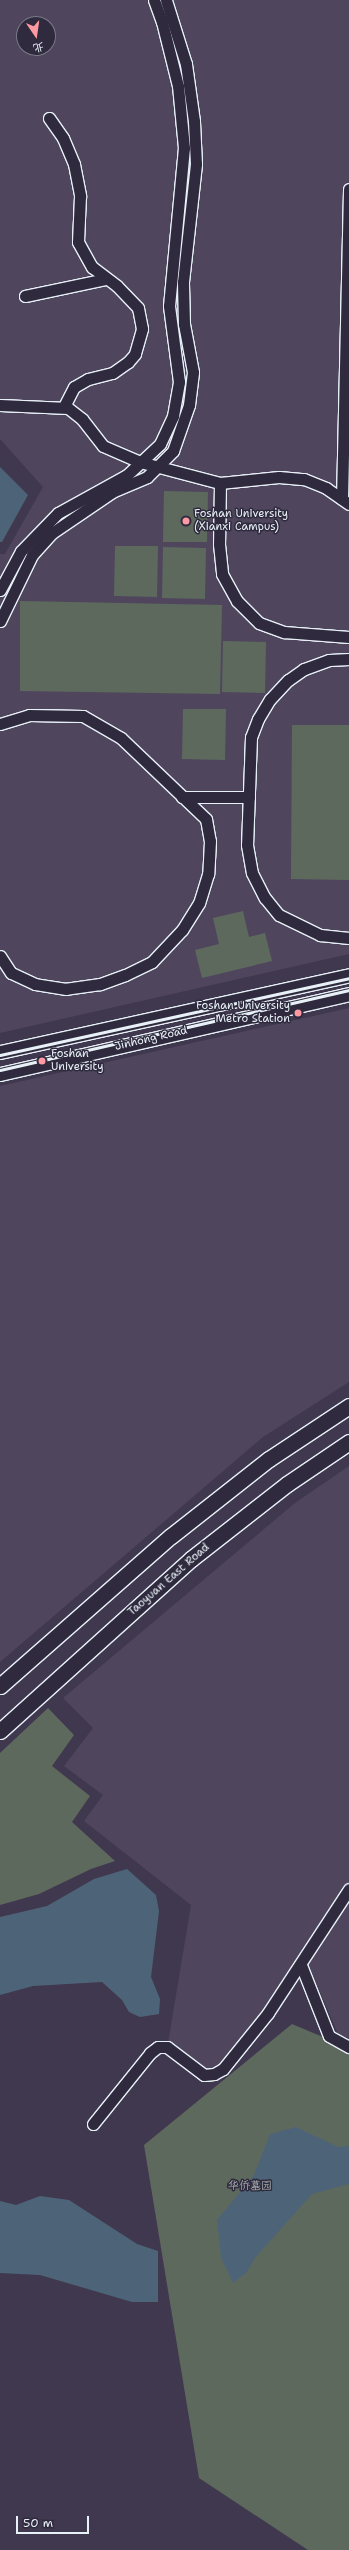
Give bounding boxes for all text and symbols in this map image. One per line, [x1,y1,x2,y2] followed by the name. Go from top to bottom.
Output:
[16,16,56,56] north arrow
[32,39,46,56] text: 北
[194,508,288,534] place label: Foshan University (Xianxi Campus)
[181,516,191,526] marker: Foshan University (Xianxi Campus)
[196,1000,290,1026] place label: Foshan University Metro Station
[293,1008,303,1018] marker: Foshan University Metro Station
[113,1024,189,1054] street label: Jinhong Road
[51,1048,104,1074] place label: Foshan University
[36,1055,48,1067] marker: Foshan University
[126,1541,212,1619] street label: Taoyuan East Road
[228,2179,272,2193] park label: 华侨墓园
[18,2508,91,2534] scale bar
[23,2515,53,2531] text: 50 m

